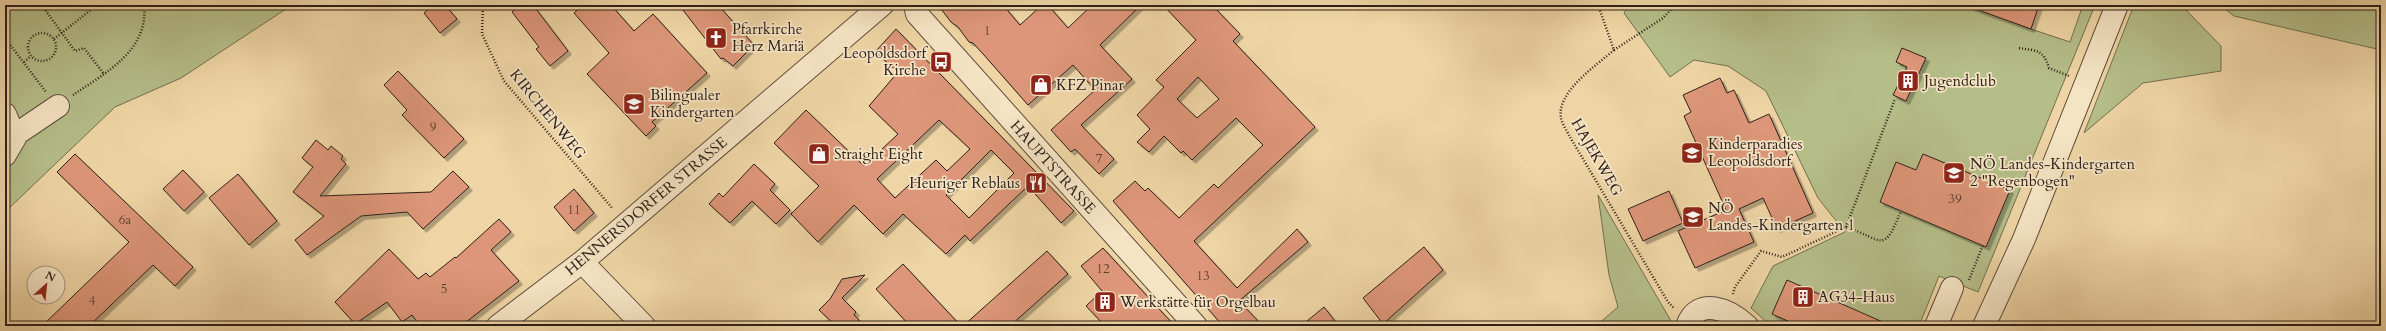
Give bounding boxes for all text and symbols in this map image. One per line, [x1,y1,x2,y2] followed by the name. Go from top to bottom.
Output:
[732,19,805,56] place label: Pfarrkirche Herz Mariä
[984,22,990,40] house number: 1
[703,25,729,51] church icon: Pfarrkirche Herz Mariä
[843,43,928,80] place label: Leopoldsdorf Kirche
[928,49,954,75] bus stop icon: Leopoldsdorf Kirche
[505,65,591,163] street label: KIRCHENWEG
[1895,68,1921,94] building icon: Jugendclub
[1922,71,1996,91] place label: Jugendclub
[1028,72,1054,98] shop icon: KFZ Pinar
[1056,75,1125,95] place label: KFZ Pinar
[650,85,735,122] place label: Bilingualer Kindergarten
[621,91,647,117] school or university icon: Bilingualer Kindergarten
[1567,115,1627,200] street label: HAJEKWEG
[1006,116,1100,218] street label: HAUPTSTRASSE
[430,118,437,136] house number: 9
[561,132,731,280] street label: HENNERSDORFER STRASSE
[1708,134,1803,171] place label: Kinderparadies Leopoldsdorf
[1679,140,1705,166] school or university icon: Kinderparadies Leopoldsdorf
[806,141,832,167] shop icon: Straight Eight
[834,144,923,164] place label: Straight Eight
[1096,150,1103,168] house number: 7
[1970,154,2135,191] place label: NÖ Landes-Kindergarten 2 "Regenbogen"
[1941,160,1967,186] school or university icon: NÖ Landes-Kindergarten 2 "Regenbogen"
[1023,170,1049,196] restaurant icon: Heuriger Reblaus
[909,173,1020,193] place label: Heuriger Reblaus
[1948,190,1962,208] house number: 39
[1708,198,1855,235] place label: NÖ Landes-Kindergarten 1
[567,201,581,219] house number: 11
[1680,204,1706,230] school or university icon: NÖ Landes-Kindergarten 1
[119,211,132,229] house number: 6a
[1096,260,1110,278] house number: 12
[26,265,66,305] north arrow
[1196,267,1210,285] house number: 13
[43,268,58,286] text: N
[441,280,447,298] house number: 5
[1790,284,1816,310] building icon: AG34-Haus
[1818,287,1895,307] place label: AG34-Haus
[1092,289,1118,315] building icon: Werkstätte für Orgelbau
[89,292,96,310] house number: 4
[1119,292,1276,312] place label: Werkstätte für Orgelbau

